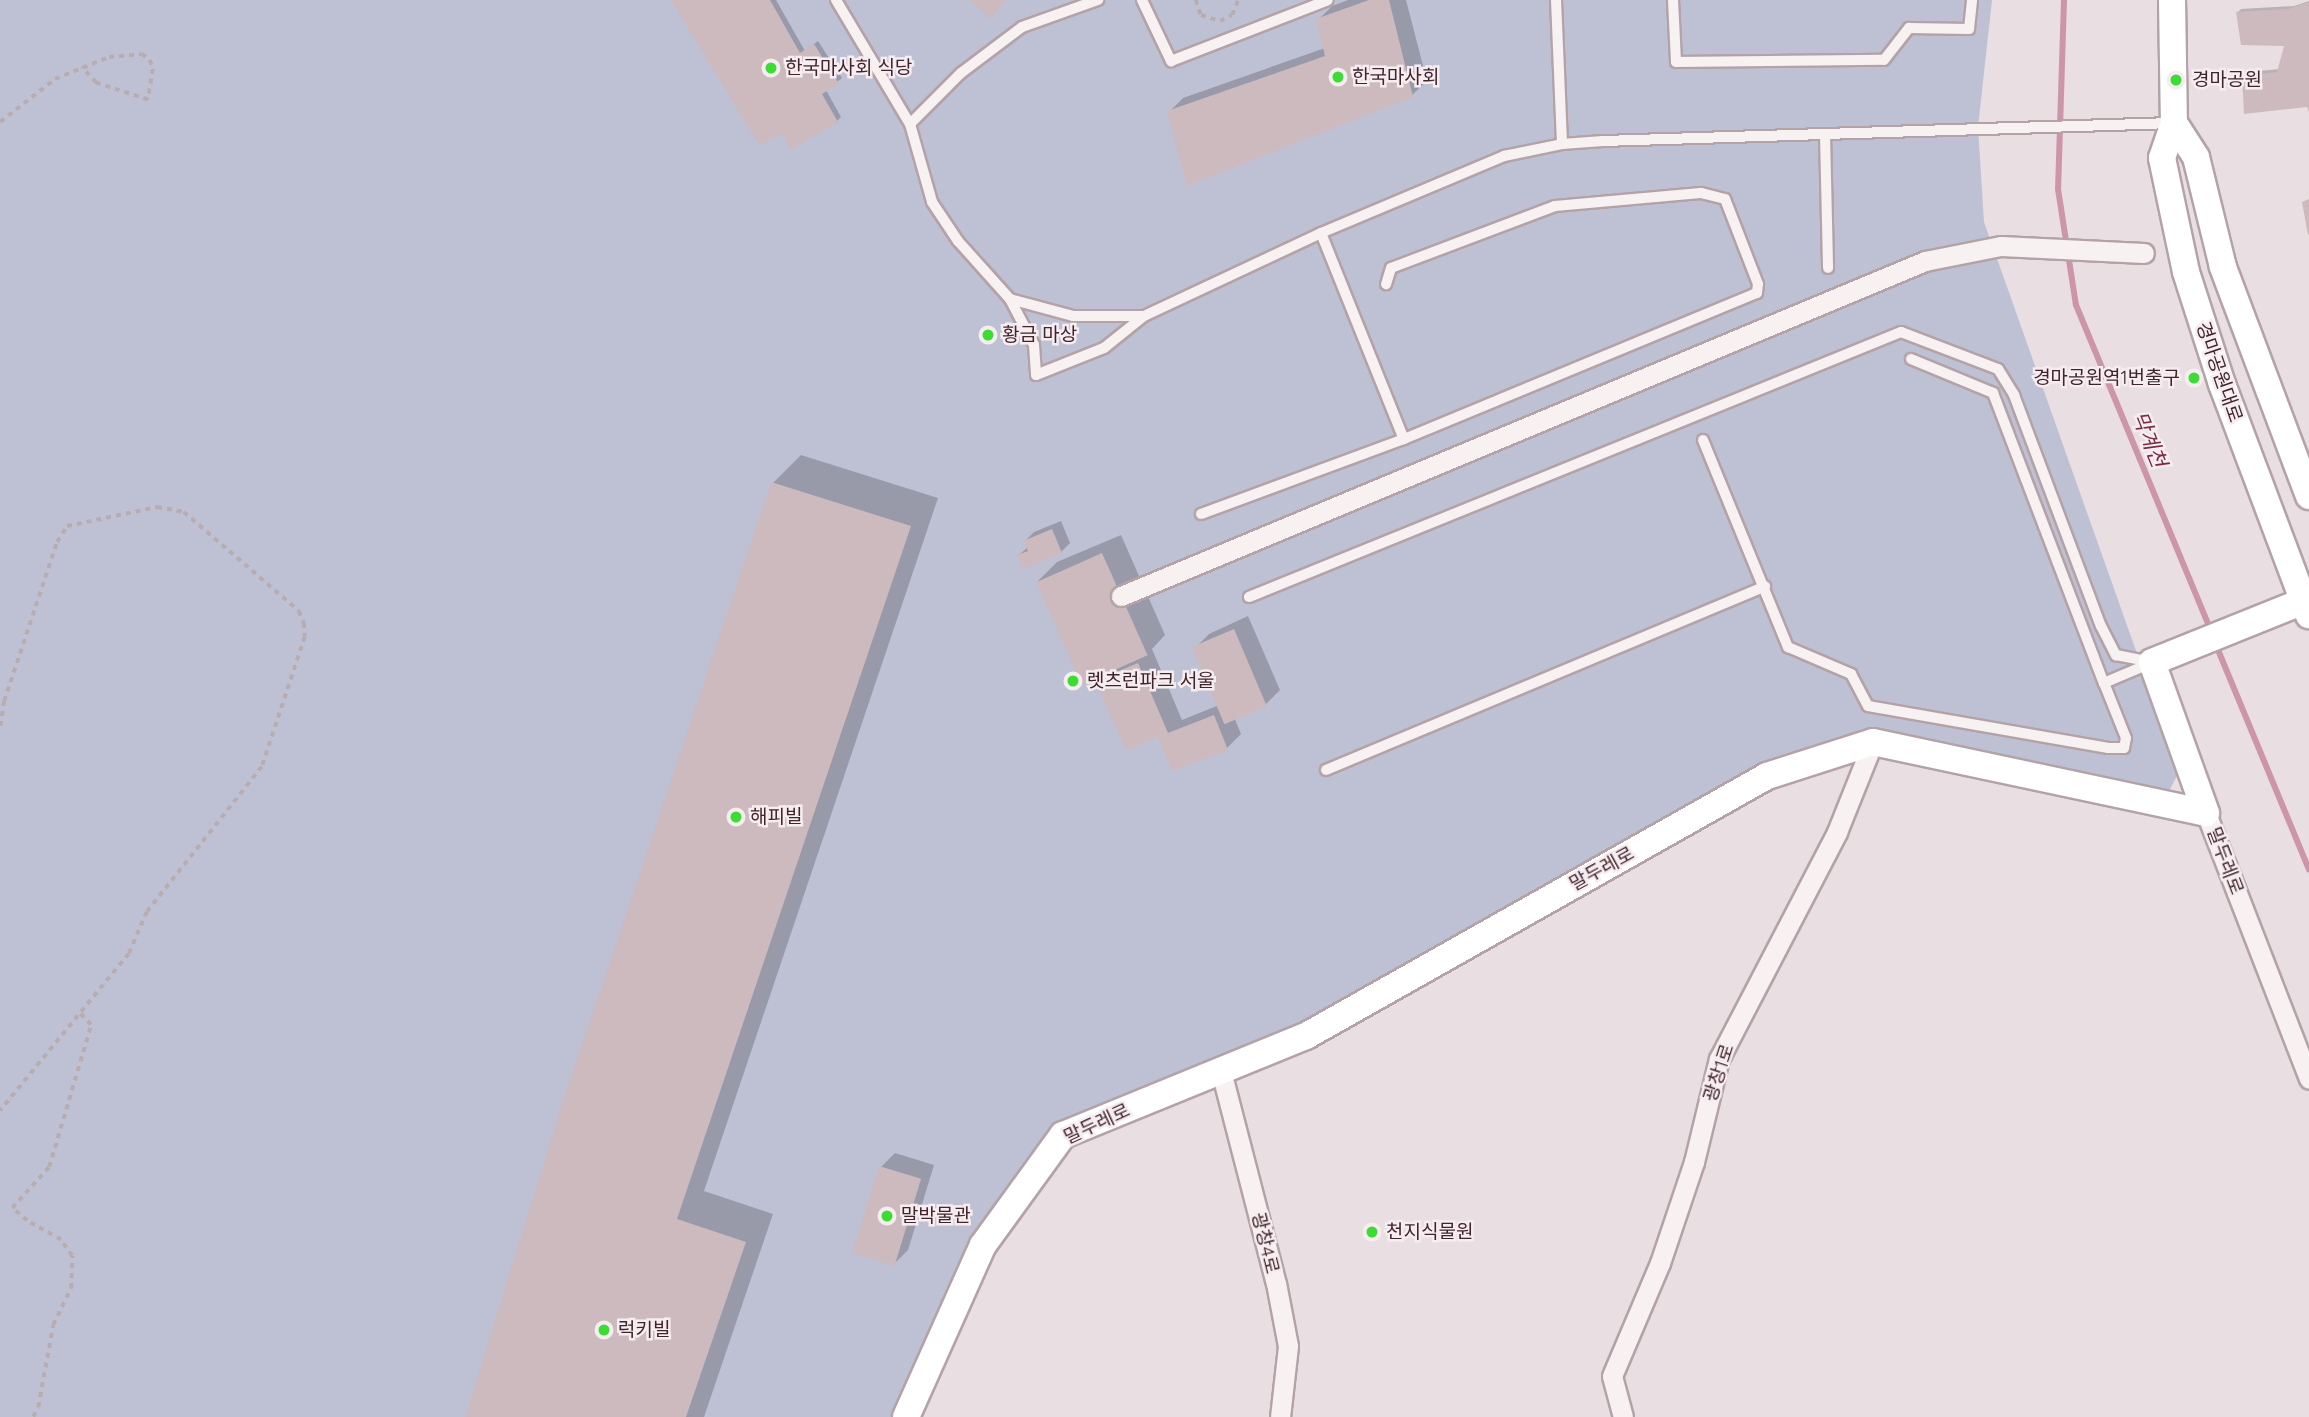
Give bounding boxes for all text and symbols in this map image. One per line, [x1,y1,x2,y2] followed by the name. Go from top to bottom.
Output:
[785,57,913,79] place label: 한국마사회 식당
[763,60,779,76] marker: 한국마사회 식당
[1352,66,1439,88] place label: 한국마사회
[1330,69,1346,85] marker: 한국마사회
[2192,69,2262,91] place label: 경마공원
[2166,70,2186,90] marker: 경마공원
[2191,319,2247,425] street label: 경마공원대로
[1002,324,1077,346] place label: 황금 마상
[980,327,996,343] marker: 황금 마상
[2033,367,2180,389] place label: 경마공원역1번출구
[2186,370,2202,386] marker: 경마공원역1번출구
[2127,407,2173,471] water label: 막계천
[1087,670,1215,692] place label: 렛츠런파크 서울
[1065,673,1081,689] marker: 렛츠런파크 서울
[750,806,802,828] place label: 해피빌
[728,809,744,825] marker: 해피빌
[2202,824,2248,898] street label: 말두레로
[1566,842,1638,896] street label: 말두레로
[1699,1041,1739,1105] street label: 광창1로
[1060,1099,1134,1149] street label: 말두레로
[901,1205,971,1227] place label: 말박물관
[879,1208,895,1224] marker: 말박물관
[1246,1210,1284,1276] street label: 광창4로
[1386,1221,1473,1243] place label: 천지식물원
[1364,1224,1380,1240] marker: 천지식물원
[618,1319,670,1341] place label: 럭키빌
[596,1322,612,1338] marker: 럭키빌

